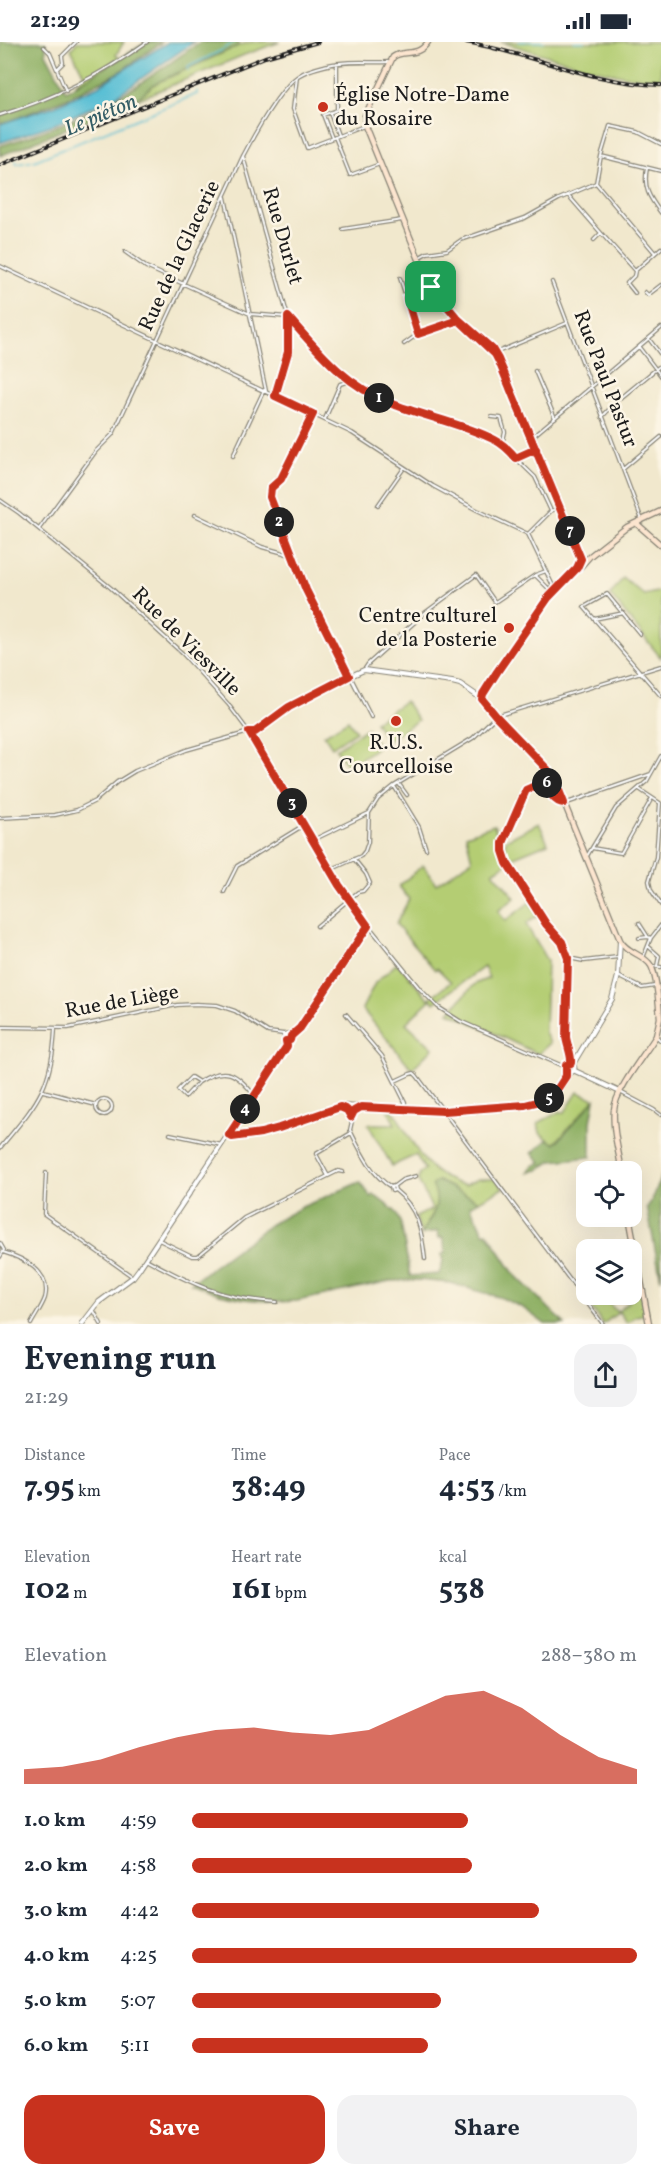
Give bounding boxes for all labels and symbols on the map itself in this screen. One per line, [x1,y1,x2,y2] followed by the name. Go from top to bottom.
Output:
[335,81,510,134] place label: Église Notre-Dame du Rosaire
[60,87,142,145] water label: Le piéton
[316,100,330,114] marker: Église Notre-Dame du Rosaire
[132,176,228,336] street label: Rue de la Glacerie
[254,184,310,288] street label: Rue Durlet
[405,261,456,312] pin
[565,306,645,452] street label: Rue Paul Pastur
[364,383,394,413] pin: 1
[264,507,294,537] pin: 2
[555,516,585,546] pin: 7
[125,581,247,703] street label: Rue de Viesville
[359,602,497,655] place label: Centre culturel de la Posterie
[502,621,516,635] marker: Centre culturel de la Posterie
[389,714,403,728] marker: R.U.S. Courcelloise
[339,729,453,782] place label: R.U.S. Courcelloise
[532,768,562,798] pin: 6
[277,788,307,818] pin: 3
[63,978,181,1026] street label: Rue de Liège
[534,1083,564,1113] pin: 5
[230,1094,260,1124] pin: 4

